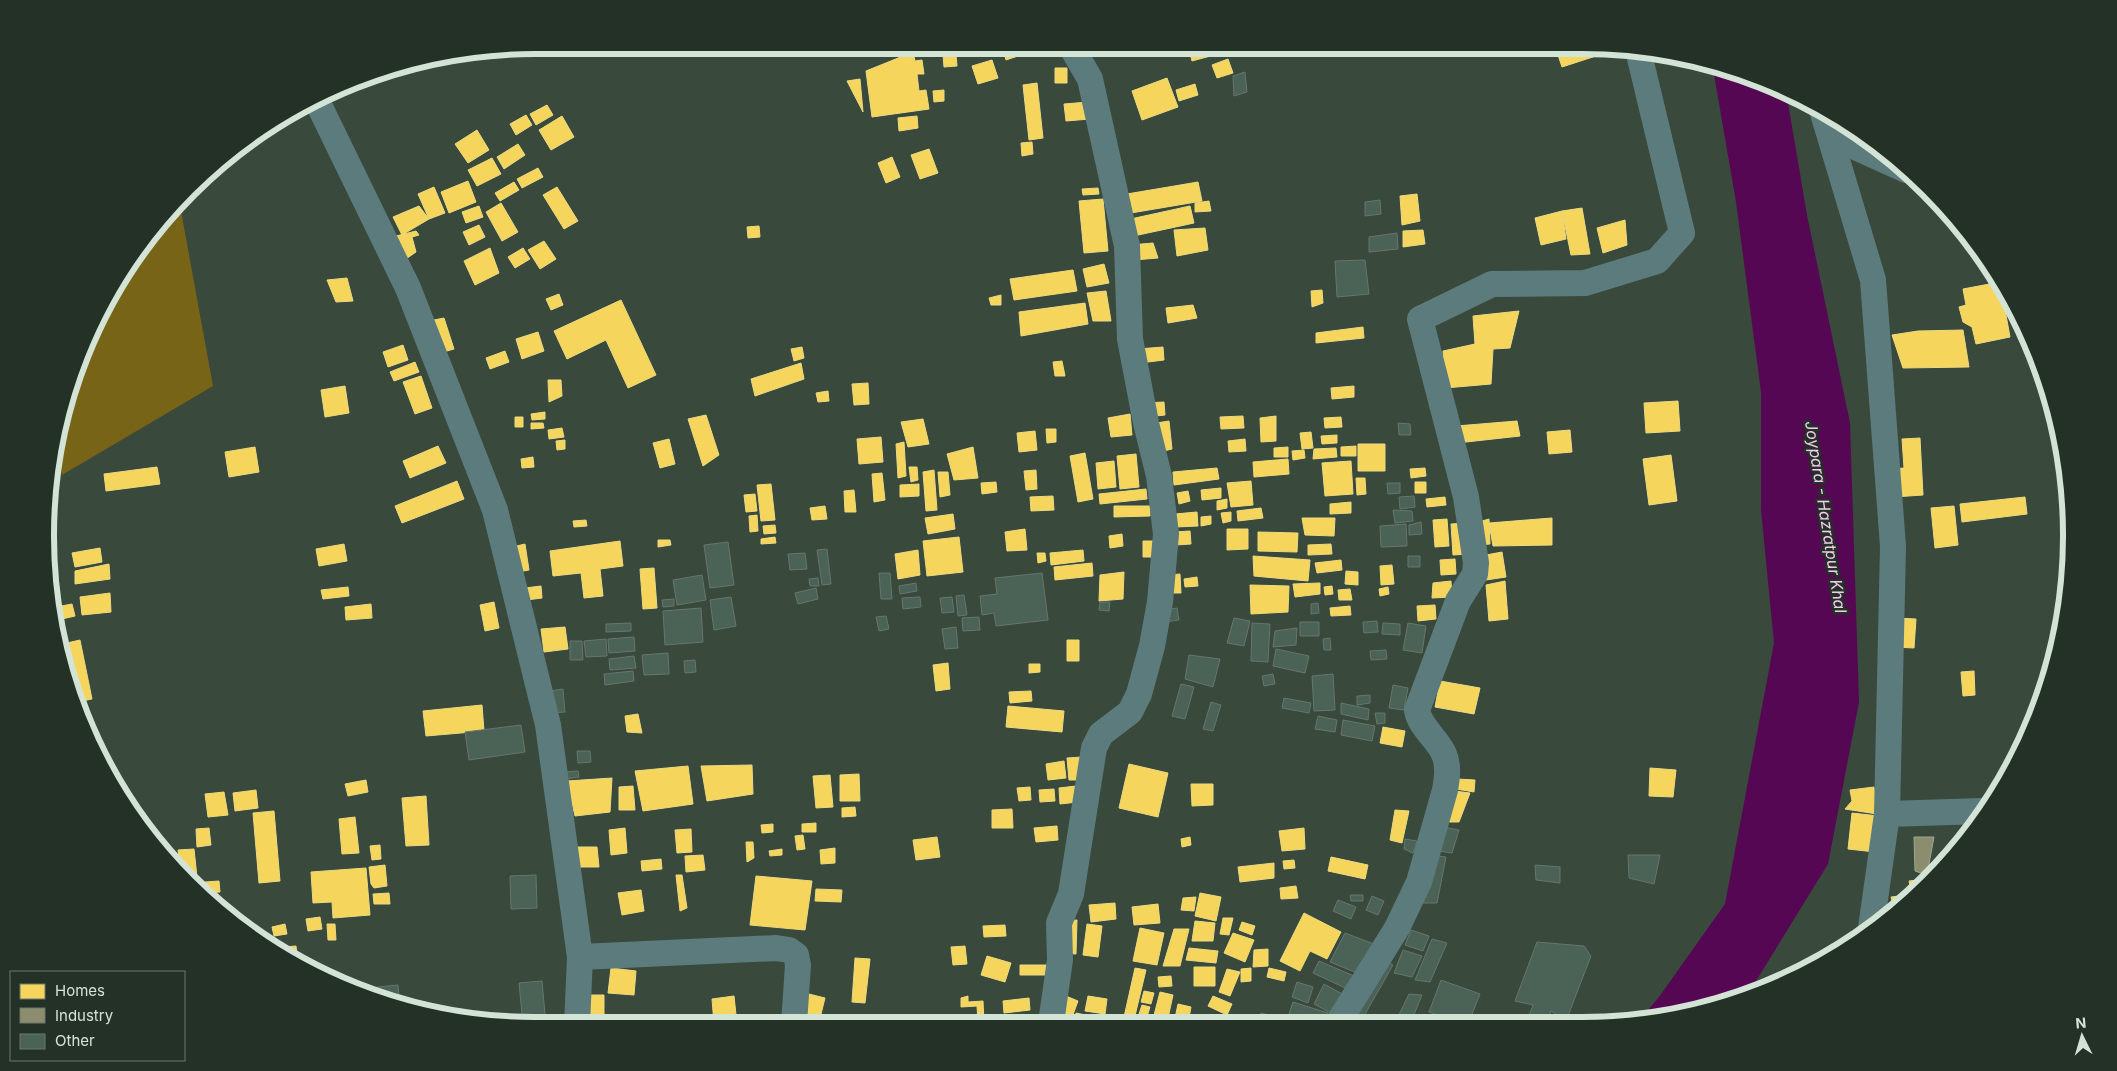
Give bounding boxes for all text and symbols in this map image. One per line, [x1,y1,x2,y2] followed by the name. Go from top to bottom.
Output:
[1801,420,1851,615] water label: Joypara - Hazratpur Khal
[10,971,185,1061] legend
[55,981,105,1000] text: Homes
[55,1006,114,1025] text: Industry
[2057,1011,2107,1061] north arrow
[2075,1014,2087,1031] text: N
[55,1031,95,1050] text: Other

